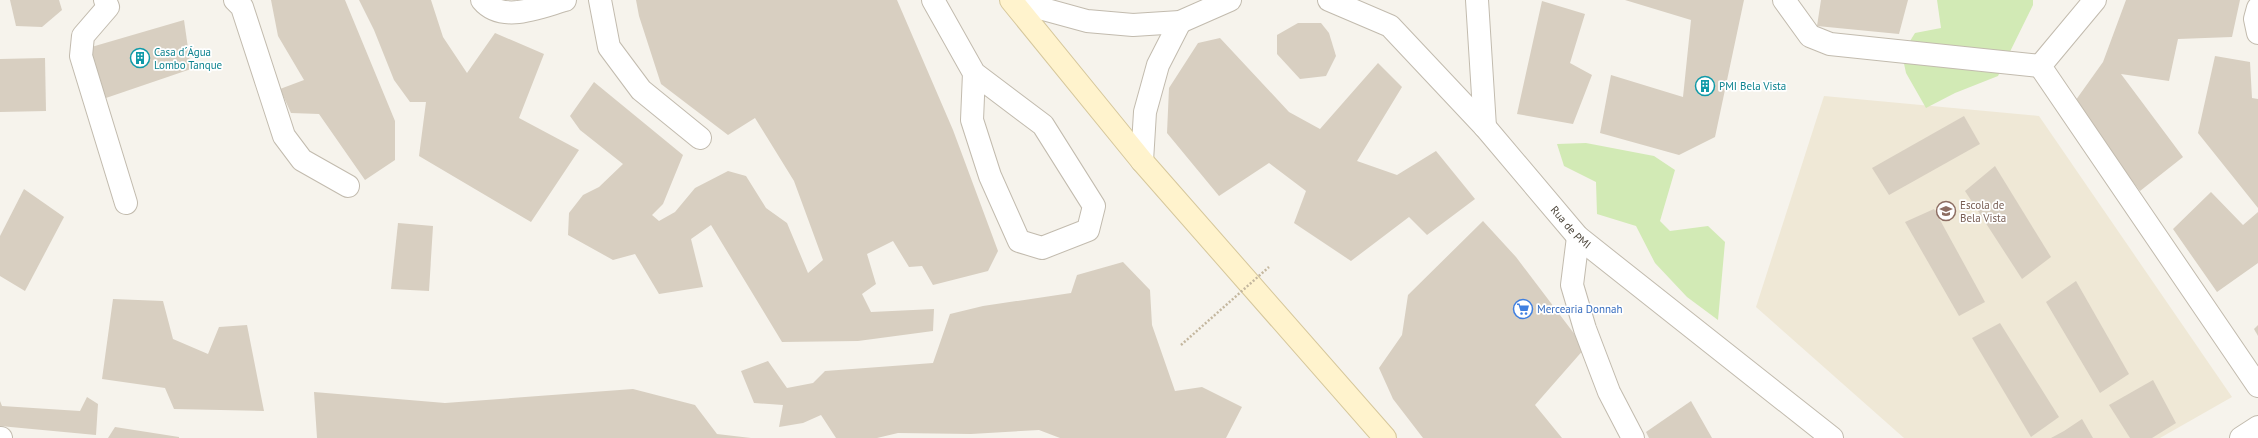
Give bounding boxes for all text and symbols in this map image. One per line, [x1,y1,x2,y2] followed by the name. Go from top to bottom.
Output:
[154,45,223,72] place label: Casa d´Água Lombo Tanque
[129,47,151,69] building icon: Casa d´Água Lombo Tanque
[1694,75,1716,97] building icon: PMI Bela Vista
[1719,79,1786,93] place label: PMI Bela Vista
[1960,198,2006,225] place label: Escola de Bela Vista
[1935,200,1957,222] school or university icon: Escola de Bela Vista
[1548,203,1594,252] street label: Rua de PMI
[1512,298,1534,320] supermarket icon: Mercearia Donnah
[1537,302,1622,316] place label: Mercearia Donnah

